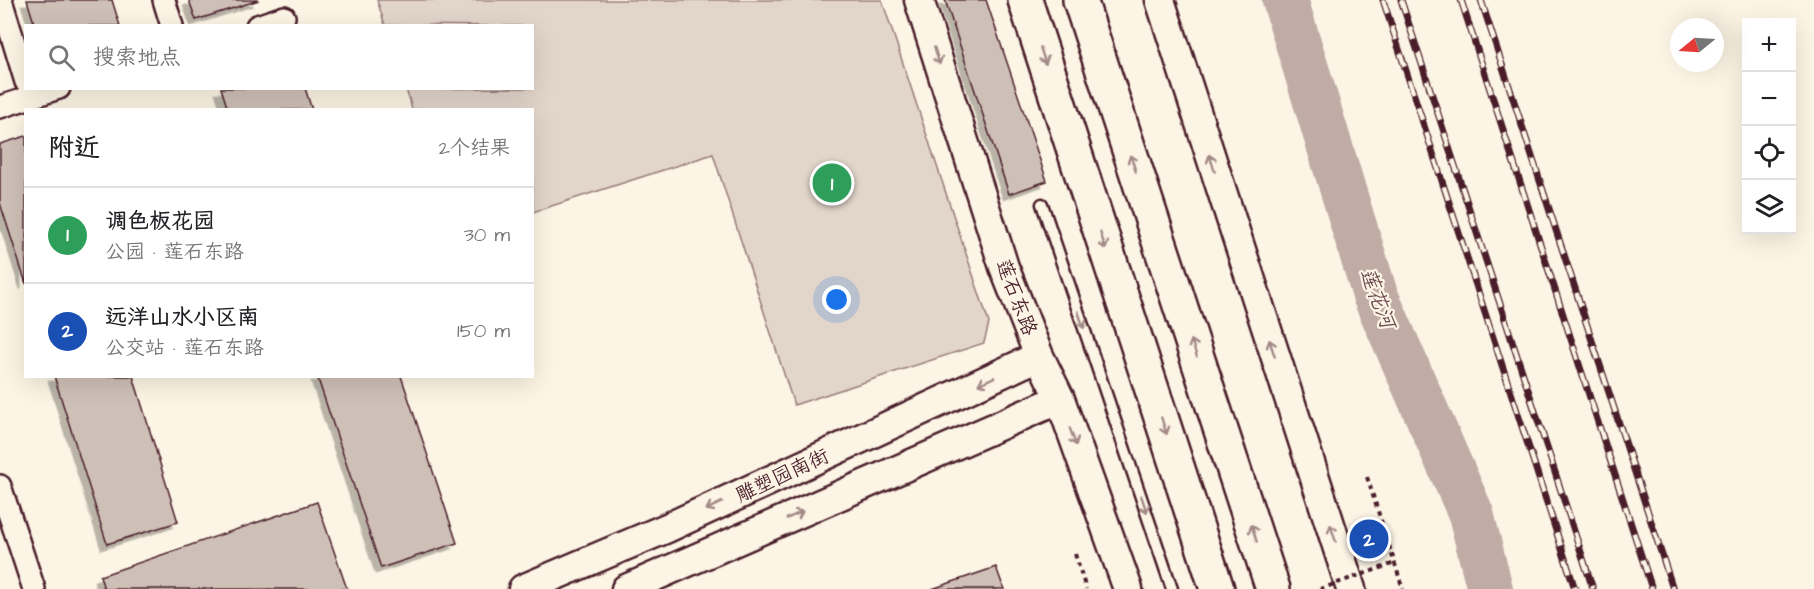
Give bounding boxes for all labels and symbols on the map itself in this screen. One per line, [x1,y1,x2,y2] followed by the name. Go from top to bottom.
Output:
[1670,18,1724,72] north arrow
[932,46,943,65] one-way arrow
[1038,46,1049,65] one-way arrow
[1127,154,1138,173] one-way arrow
[1206,154,1217,173] one-way arrow
[812,160,852,206] pin: 1
[1099,231,1110,250] one-way arrow
[989,255,1044,341] street label: 莲石东路
[1353,264,1403,336] water label: 莲花河
[822,285,851,314] your location
[1076,310,1087,329] one-way arrow
[1188,339,1199,358] one-way arrow
[1266,339,1277,358] one-way arrow
[978,375,996,387] one-way arrow
[1159,416,1170,435] one-way arrow
[1069,427,1080,445] one-way arrow
[731,442,834,510] street label: 雕塑园南街
[1139,494,1150,513] one-way arrow
[705,501,723,513] one-way arrow
[785,509,803,520] one-way arrow
[1350,516,1388,562] pin: 2
[1248,524,1259,543] one-way arrow
[1327,524,1338,543] one-way arrow

